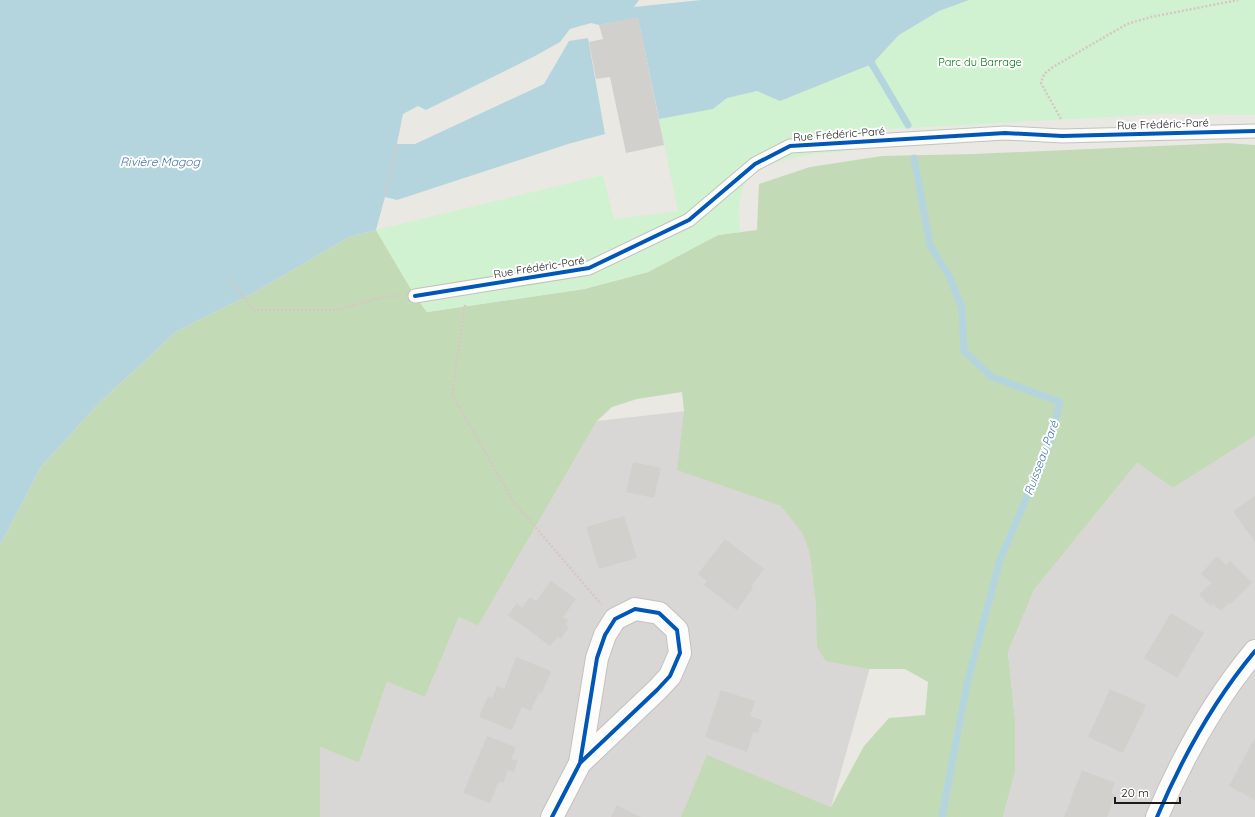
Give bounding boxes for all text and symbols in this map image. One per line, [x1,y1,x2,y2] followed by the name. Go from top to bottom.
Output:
[938,55,1022,69] park label: Parc du Barrage
[1117,115,1209,133] street label: Rue Frédéric-Paré
[793,124,885,144] street label: Rue Frédéric-Paré
[120,154,201,169] water label: Rivière Magog
[493,253,585,281] street label: Rue Frédéric-Paré
[1021,418,1062,497] water label: Ruisseau Paré
[1115,779,1180,805] scale bar
[1121,785,1149,800] text: 20 m

